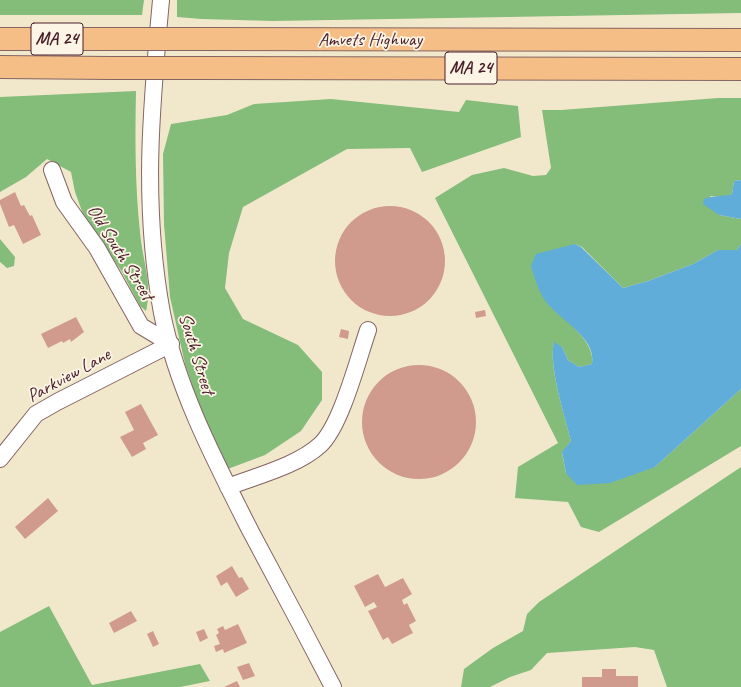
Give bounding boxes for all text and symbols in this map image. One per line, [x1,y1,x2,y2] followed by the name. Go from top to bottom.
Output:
[31,23,83,55] road number: MA 24
[318,29,422,51] street label: Amvets Highway
[445,52,497,84] road number: MA 24
[82,201,158,305] street label: Old South Street
[173,311,219,397] street label: South Street
[23,344,115,408] street label: Parkview Lane

